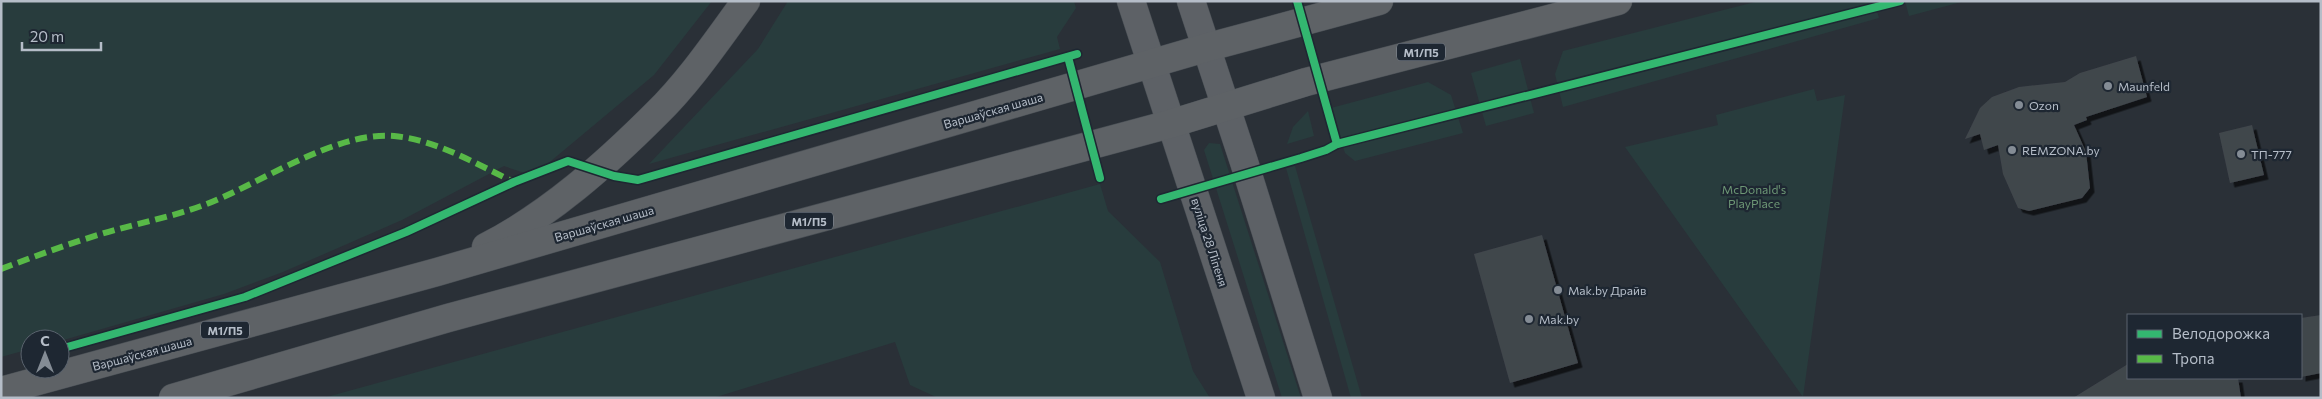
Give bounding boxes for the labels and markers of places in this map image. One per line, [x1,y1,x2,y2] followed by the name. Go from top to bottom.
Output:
[2118,79,2170,93] place label: Maunfeld
[2102,80,2114,92] marker: Maunfeld
[2029,98,2059,112] place label: Ozon
[2013,99,2025,111] marker: Ozon
[2022,143,2100,157] place label: REMZONA.by
[2006,144,2018,156] marker: REMZONA.by
[2251,147,2292,161] place label: ТП-777
[2235,148,2247,160] marker: ТП-777
[1568,283,1646,297] place label: Маk.by Драйв
[1552,284,1564,296] marker: Маk.by Драйв
[1539,312,1579,326] place label: Mak.by
[1523,313,1535,325] marker: Mak.by

